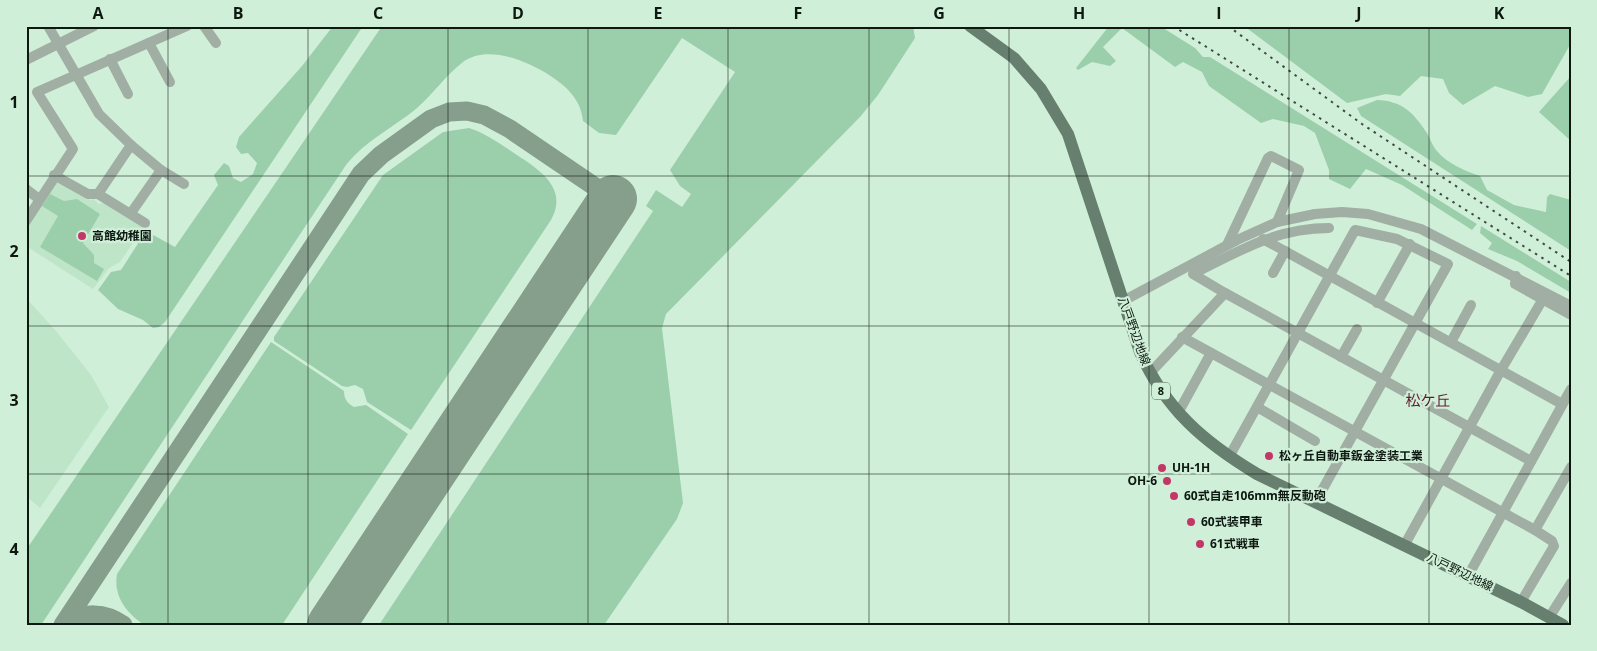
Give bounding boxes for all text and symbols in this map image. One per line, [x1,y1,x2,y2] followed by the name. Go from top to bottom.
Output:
[92,2,104,24] text: A
[233,2,243,24] text: B
[373,2,383,24] text: C
[512,2,524,24] text: D
[654,2,663,24] text: E
[794,2,802,24] text: F
[933,2,945,24] text: G
[1073,2,1085,24] text: H
[1216,2,1222,24] text: I
[1354,2,1362,24] text: J
[1494,2,1505,24] text: K
[9,91,19,113] text: 1
[92,227,152,244] place label: 高館幼稚園
[76,230,88,242] marker: 高館幼稚園
[9,240,19,262] text: 2
[1114,294,1155,368] street label: 八戸野辺地線
[1152,382,1170,400] road number: 8
[9,389,19,411] text: 3
[1405,390,1451,410] district label: 松ケ丘
[1279,447,1423,464] place label: 松ヶ丘自動車鈑金塗装工業
[1263,450,1275,462] marker: 松ヶ丘自動車鈑金塗装工業
[1172,459,1210,476] place label: UH-1H
[1156,462,1168,474] marker: UH-1H
[1128,472,1157,489] place label: OH-6
[1161,475,1173,487] marker: OH-6
[1184,487,1326,504] place label: 60式自走106mm無反動砲
[1168,490,1180,502] marker: 60式自走106mm無反動砲
[1201,513,1263,530] place label: 60式装甲車
[1185,516,1197,528] marker: 60式装甲車
[1210,535,1260,552] place label: 61式戦車
[9,538,19,560] text: 4
[1194,538,1206,550] marker: 61式戦車
[1424,548,1496,595] street label: 八戸野辺地線

